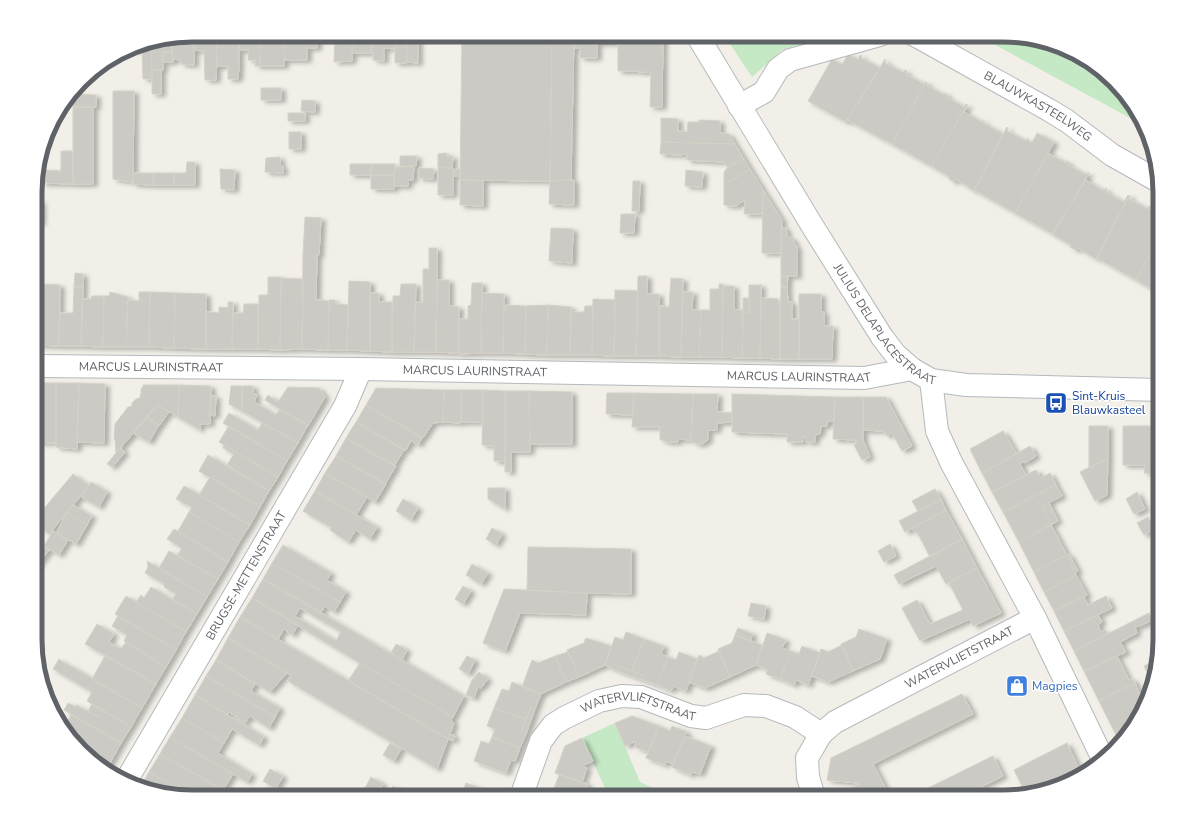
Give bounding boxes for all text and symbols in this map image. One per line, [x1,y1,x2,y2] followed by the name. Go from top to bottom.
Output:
[981,67,1095,145] street label: BLAUWKASTEELWEG
[829,260,938,389] street label: JULIUS DELAPLACESTRAAT
[79,358,224,376] street label: MARCUS LAURINSTRAAT
[403,362,548,380] street label: MARCUS LAURINSTRAAT
[727,368,873,386] street label: MARCUS LAURINSTRAAT
[1072,388,1146,418] place label: Sint-Kruis Blauwkasteel
[1043,390,1069,416] bus stop icon: Sint-Kruis Blauwkasteel
[202,507,290,643] street label: BRUGSE-METTENSTRAAT
[902,622,1017,692] street label: WATERVLIETSTRAAT
[1004,673,1030,699] shop icon: Magpies
[1032,678,1078,694] place label: Magpies
[578,688,698,725] street label: WATERVLIETSTRAAT

